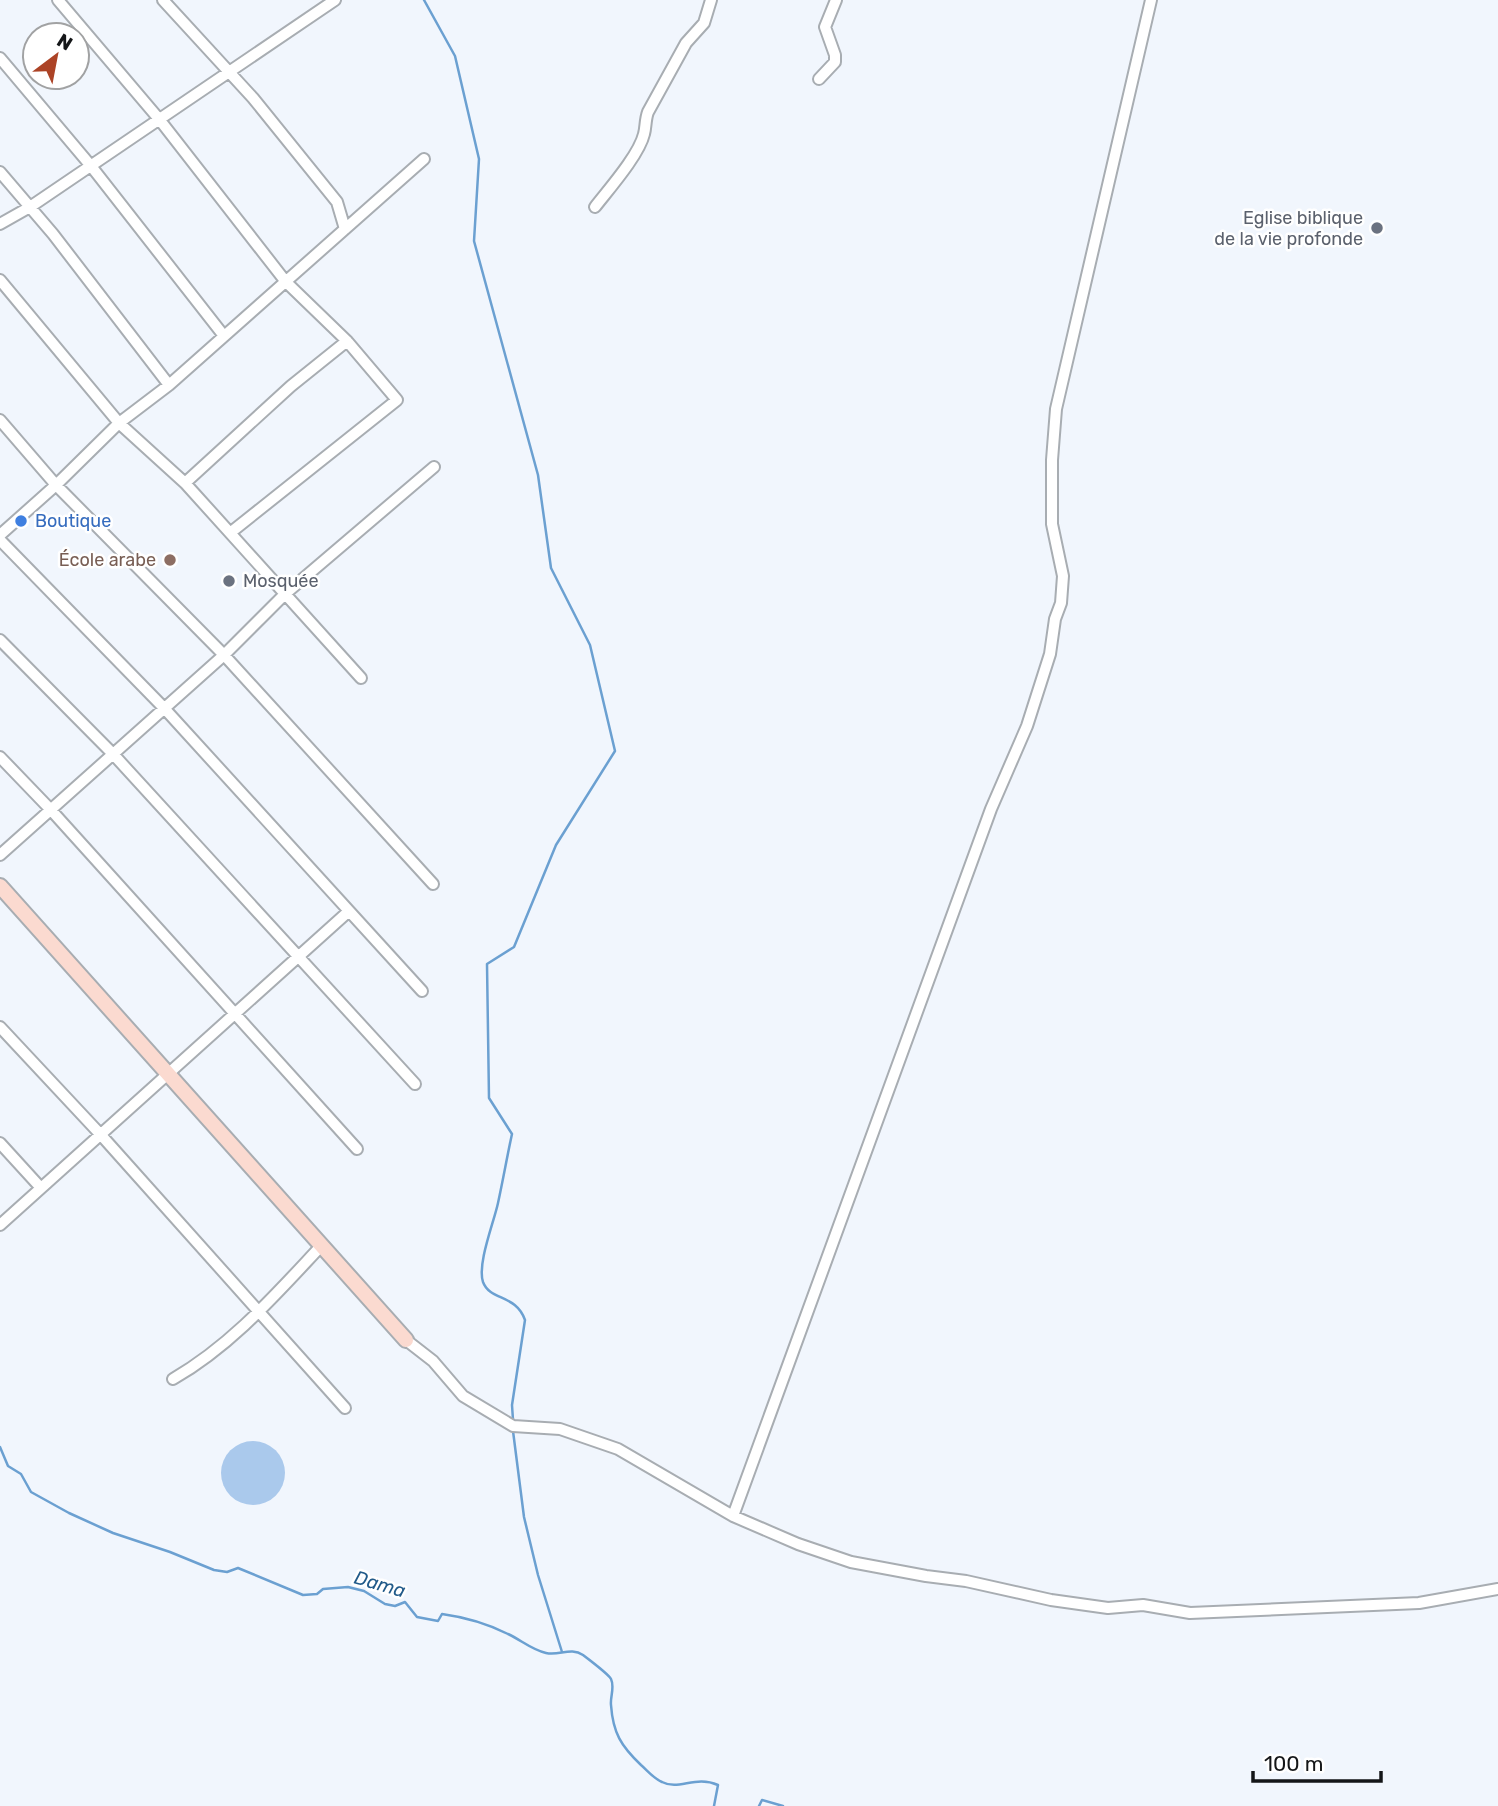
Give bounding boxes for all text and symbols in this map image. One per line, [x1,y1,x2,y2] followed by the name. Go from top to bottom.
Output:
[21,21,91,91] north arrow
[53,29,77,55] text: N
[1214,207,1363,250] place label: Eglise biblique de la vie profonde
[1369,220,1385,236] marker: Eglise biblique de la vie profonde
[35,510,111,532] place label: Boutique
[13,513,29,529] marker: Boutique
[59,549,156,571] place label: École arabe
[162,552,178,568] marker: École arabe
[243,570,319,592] place label: Mosquée
[221,573,237,589] marker: Mosquée
[352,1566,408,1602] water label: Dama
[1253,1740,1381,1784] scale bar
[1264,1751,1323,1776] text: 100 m

